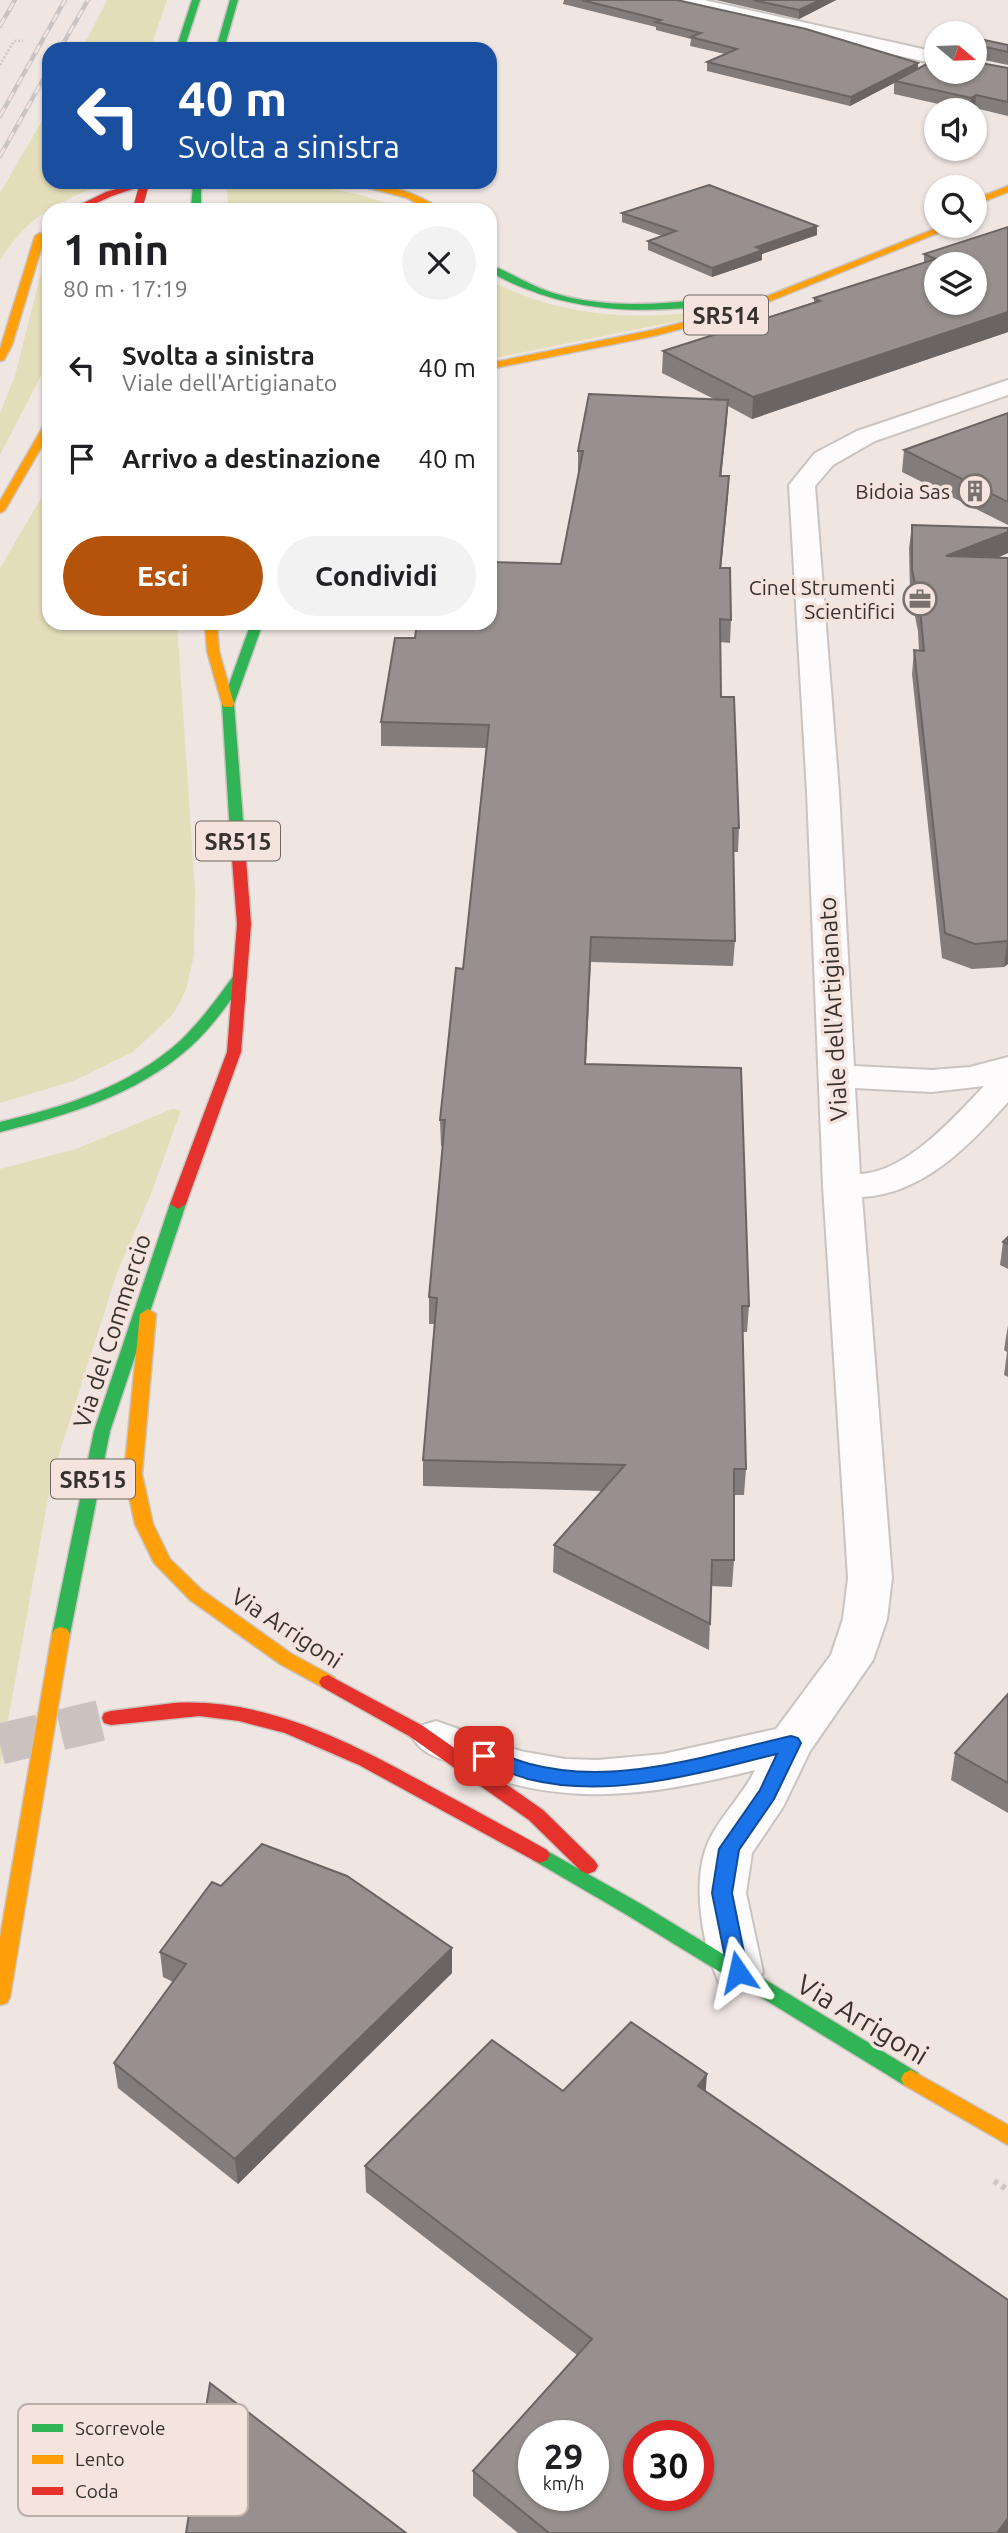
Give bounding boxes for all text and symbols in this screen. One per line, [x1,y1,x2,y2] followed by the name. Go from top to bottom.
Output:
[924,21,987,84] north arrow
[924,21,987,315] map controls
[63,70,154,161] icon: left
[178,70,287,125] text: 40 m
[924,98,987,161] button: sound
[178,128,400,164] text: Svolta a sinistra
[924,175,987,238] button: search
[63,226,169,273] text: 1 min
[402,226,476,300] button: close
[924,252,987,315] button: layers
[63,276,188,301] text: 80 m · 17:19
[684,296,768,334] road number: SR514
[122,341,315,370] text: Svolta a sinistra
[63,349,101,387] icon: left
[418,353,476,382] text: 40 m
[122,370,337,395] text: Viale dell'Artigianato
[63,440,101,478] icon: arrive
[122,444,381,473] text: Arrivo a destinazione
[418,444,476,473] text: 40 m
[956,472,994,510] building icon: Bidoia Sas
[855,479,950,503] place label: Bidoia Sas
[63,536,263,616] button: Esci
[277,536,476,616] button: Condividi
[749,575,895,623] place label: Cinel Strumenti Scientifici
[901,580,939,618] office icon: Cinel Strumenti Scientifici
[196,821,280,860] road number: SR515
[814,896,852,1122] street label: Viale dell'Artigianato
[68,1231,156,1431] street label: Via del Commercio
[51,1460,135,1498] road number: SR515
[227,1582,347,1674] street label: Via Arrigoni
[454,1726,514,1786] pin
[465,1737,503,1775] icon: arrive
[701,1935,775,2009] position arrow
[792,1968,934,2070] street label: Via Arrigoni
[18,2404,248,2516] legend
[75,2417,166,2439] text: Scorrevole
[623,2420,714,2511] speed limit sign: 30
[544,2436,583,2476] text: 29
[75,2448,125,2470] text: Lento
[543,2473,584,2493] text: km/h
[75,2480,119,2502] text: Coda

